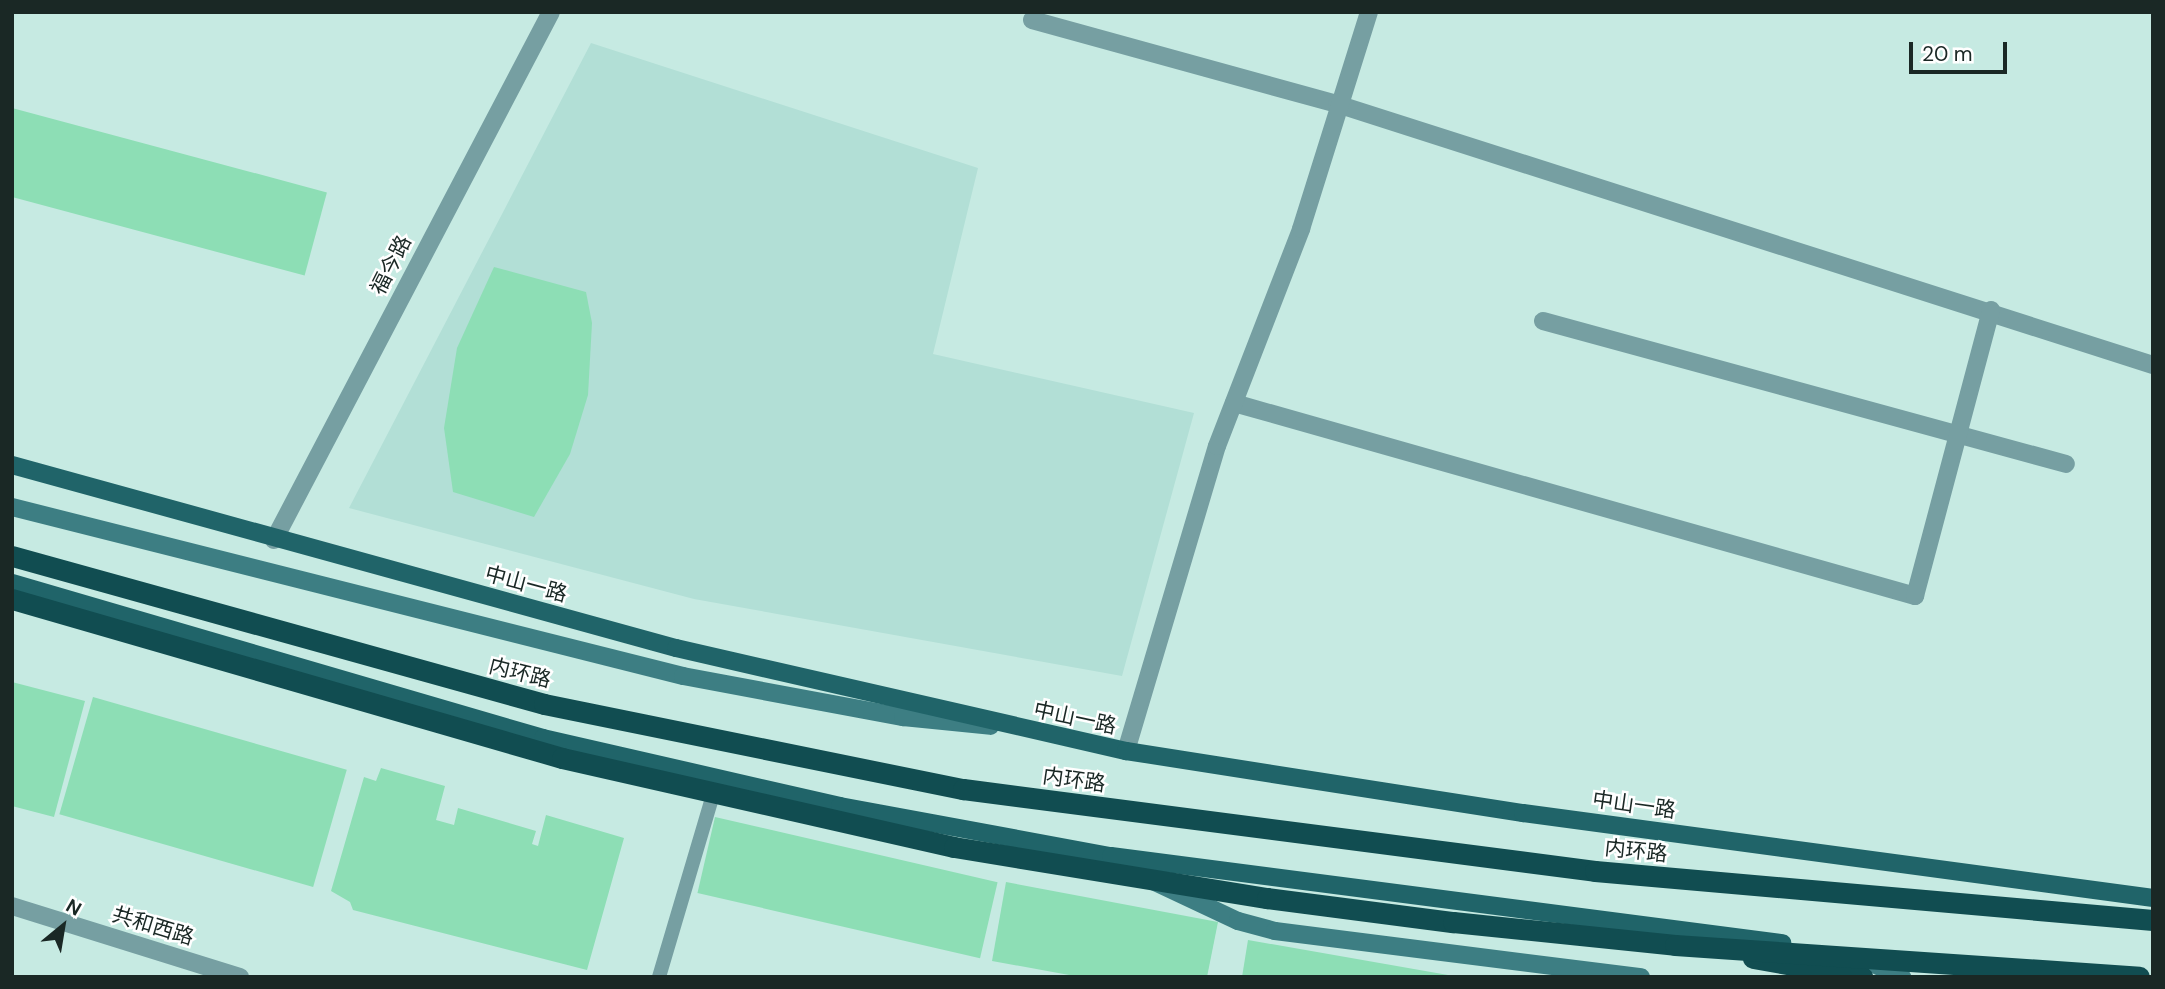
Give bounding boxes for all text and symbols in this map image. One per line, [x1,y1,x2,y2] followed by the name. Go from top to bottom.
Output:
[1913,28,2011,72] scale bar
[1922,40,1973,68] text: 20 m
[365,231,417,299] street label: 福今路
[482,561,570,607] street label: 中山一路
[486,653,554,693] street label: 内环路
[1031,697,1119,739] street label: 中山一路
[1041,763,1107,797] street label: 内环路
[1591,787,1677,823] street label: 中山一路
[1603,835,1669,867] street label: 内环路
[28,891,98,961] north arrow
[61,893,86,922] text: N
[109,902,197,950] street label: 共和西路

